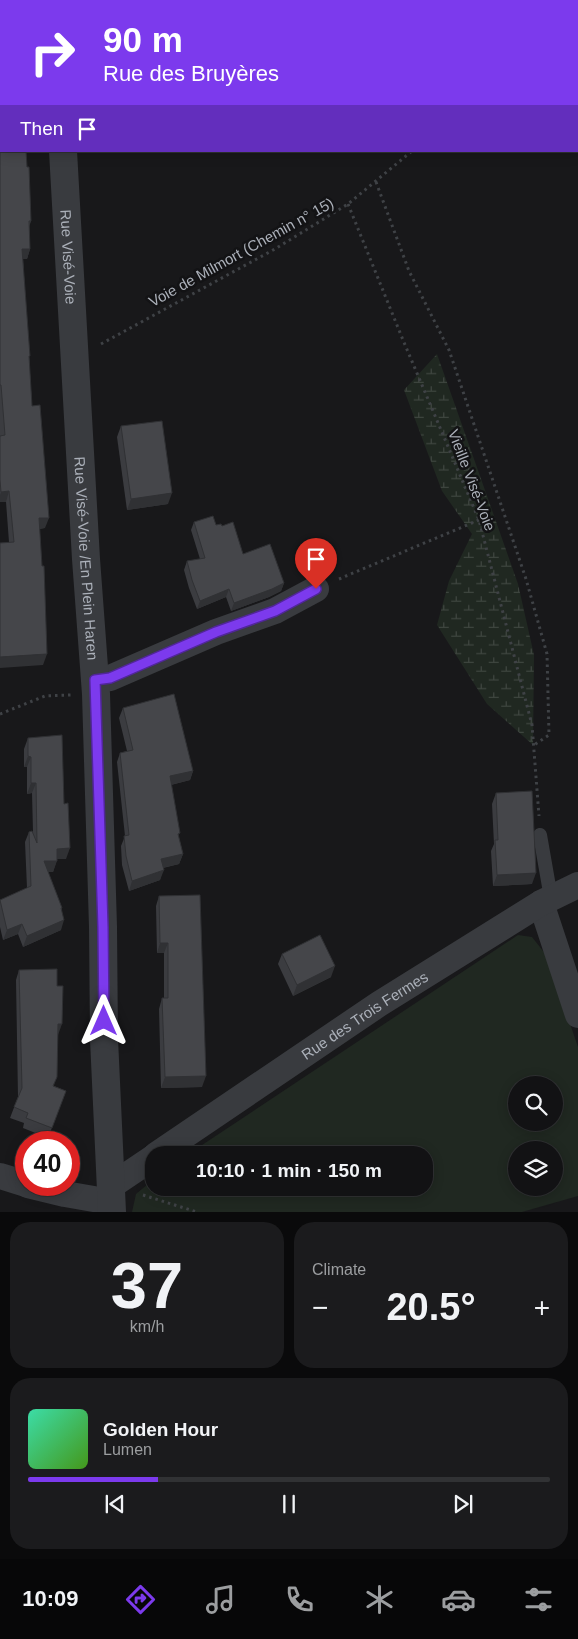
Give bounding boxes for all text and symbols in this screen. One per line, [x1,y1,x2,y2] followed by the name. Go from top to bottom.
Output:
[20,20,85,85] icon: right
[103,20,183,59] text: 90 m
[103,61,279,86] text: Rue des Bruyères
[73,115,101,143] icon: arrive
[20,118,63,139] text: Then
[146,194,336,310] street label: Voie de Milmort (Chemin n° 15)
[58,209,80,305] street label: Rue Visé-Voie
[445,427,499,533] street label: Vieille Visé-Voie
[72,456,102,661] street label: Rue Visé-Voie /En Plein Haren
[295,538,337,589] pin
[302,545,330,573] icon: arrive
[298,967,431,1063] street label: Rue des Trois Fermes
[77,994,129,1046] position arrow
[508,1076,563,1196] map controls
[508,1076,563,1131] button: search
[15,1131,80,1196] speed limit sign: 40
[508,1141,563,1196] button: layers
[196,1160,382,1181] text: 10:10 · 1 min · 150 m
[111,1249,183,1322] text: 37
[312,1261,366,1278] text: Climate
[386,1286,476,1328] text: 20.5°
[312,1292,328,1323] text: −
[534,1292,550,1323] text: +
[130,1318,164,1335] text: km/h
[103,1419,218,1440] text: Golden Hour
[103,1441,152,1458] text: Lumen
[101,1490,129,1518] icon: previous
[275,1490,303,1518] icon: pause
[449,1490,477,1518] icon: next
[123,1582,158,1617] icon: directions
[203,1582,238,1617] icon: music
[282,1582,317,1617] icon: phone
[362,1582,397,1617] icon: climate
[441,1582,476,1617] icon: car
[521,1582,556,1617] icon: filters
[22,1586,79,1611] text: 10:09

